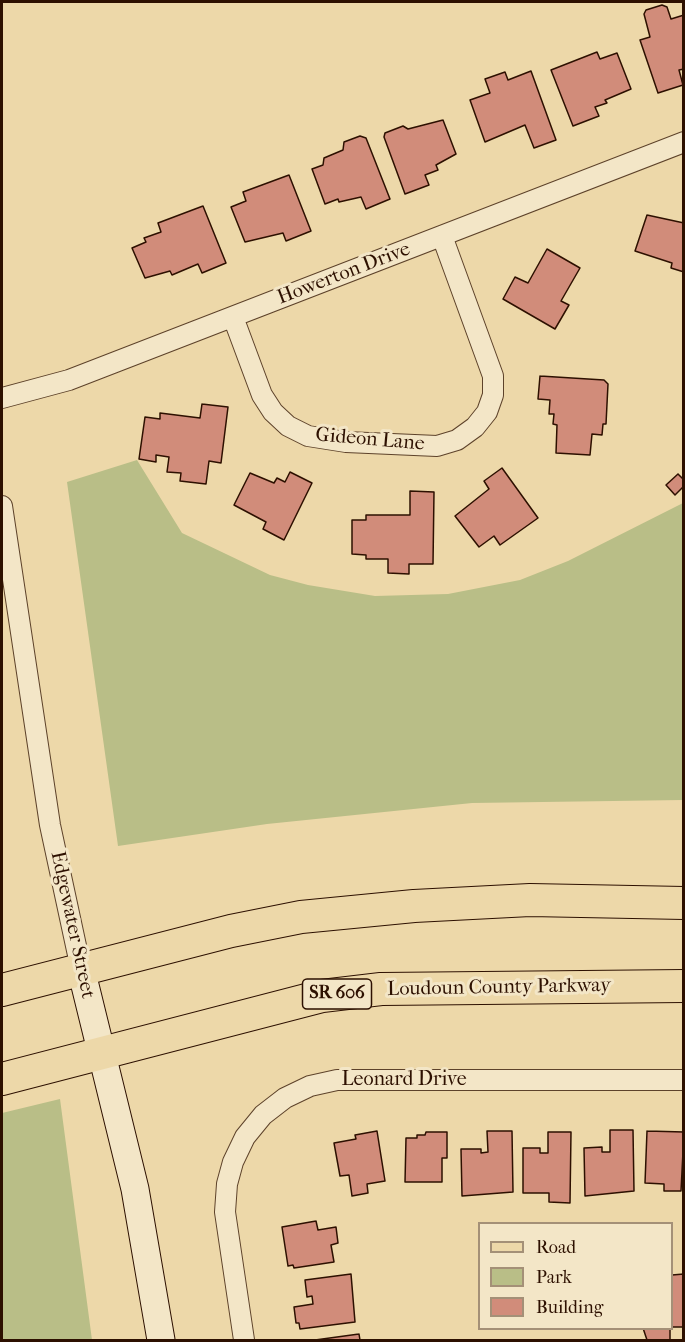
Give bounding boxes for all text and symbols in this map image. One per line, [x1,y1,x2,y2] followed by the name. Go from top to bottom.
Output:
[274,238,414,310] street label: Howerton Drive
[314,423,426,457] street label: Gideon Lane
[45,849,99,1001] street label: Edgewater Street
[387,974,611,1002] street label: Loudoun County Parkway
[302,979,372,1009] road number: SR 606
[341,1068,467,1092] street label: Leonard Drive
[478,1222,673,1330] legend
[536,1237,576,1258] text: Road
[536,1267,572,1288] text: Park
[536,1297,603,1318] text: Building

